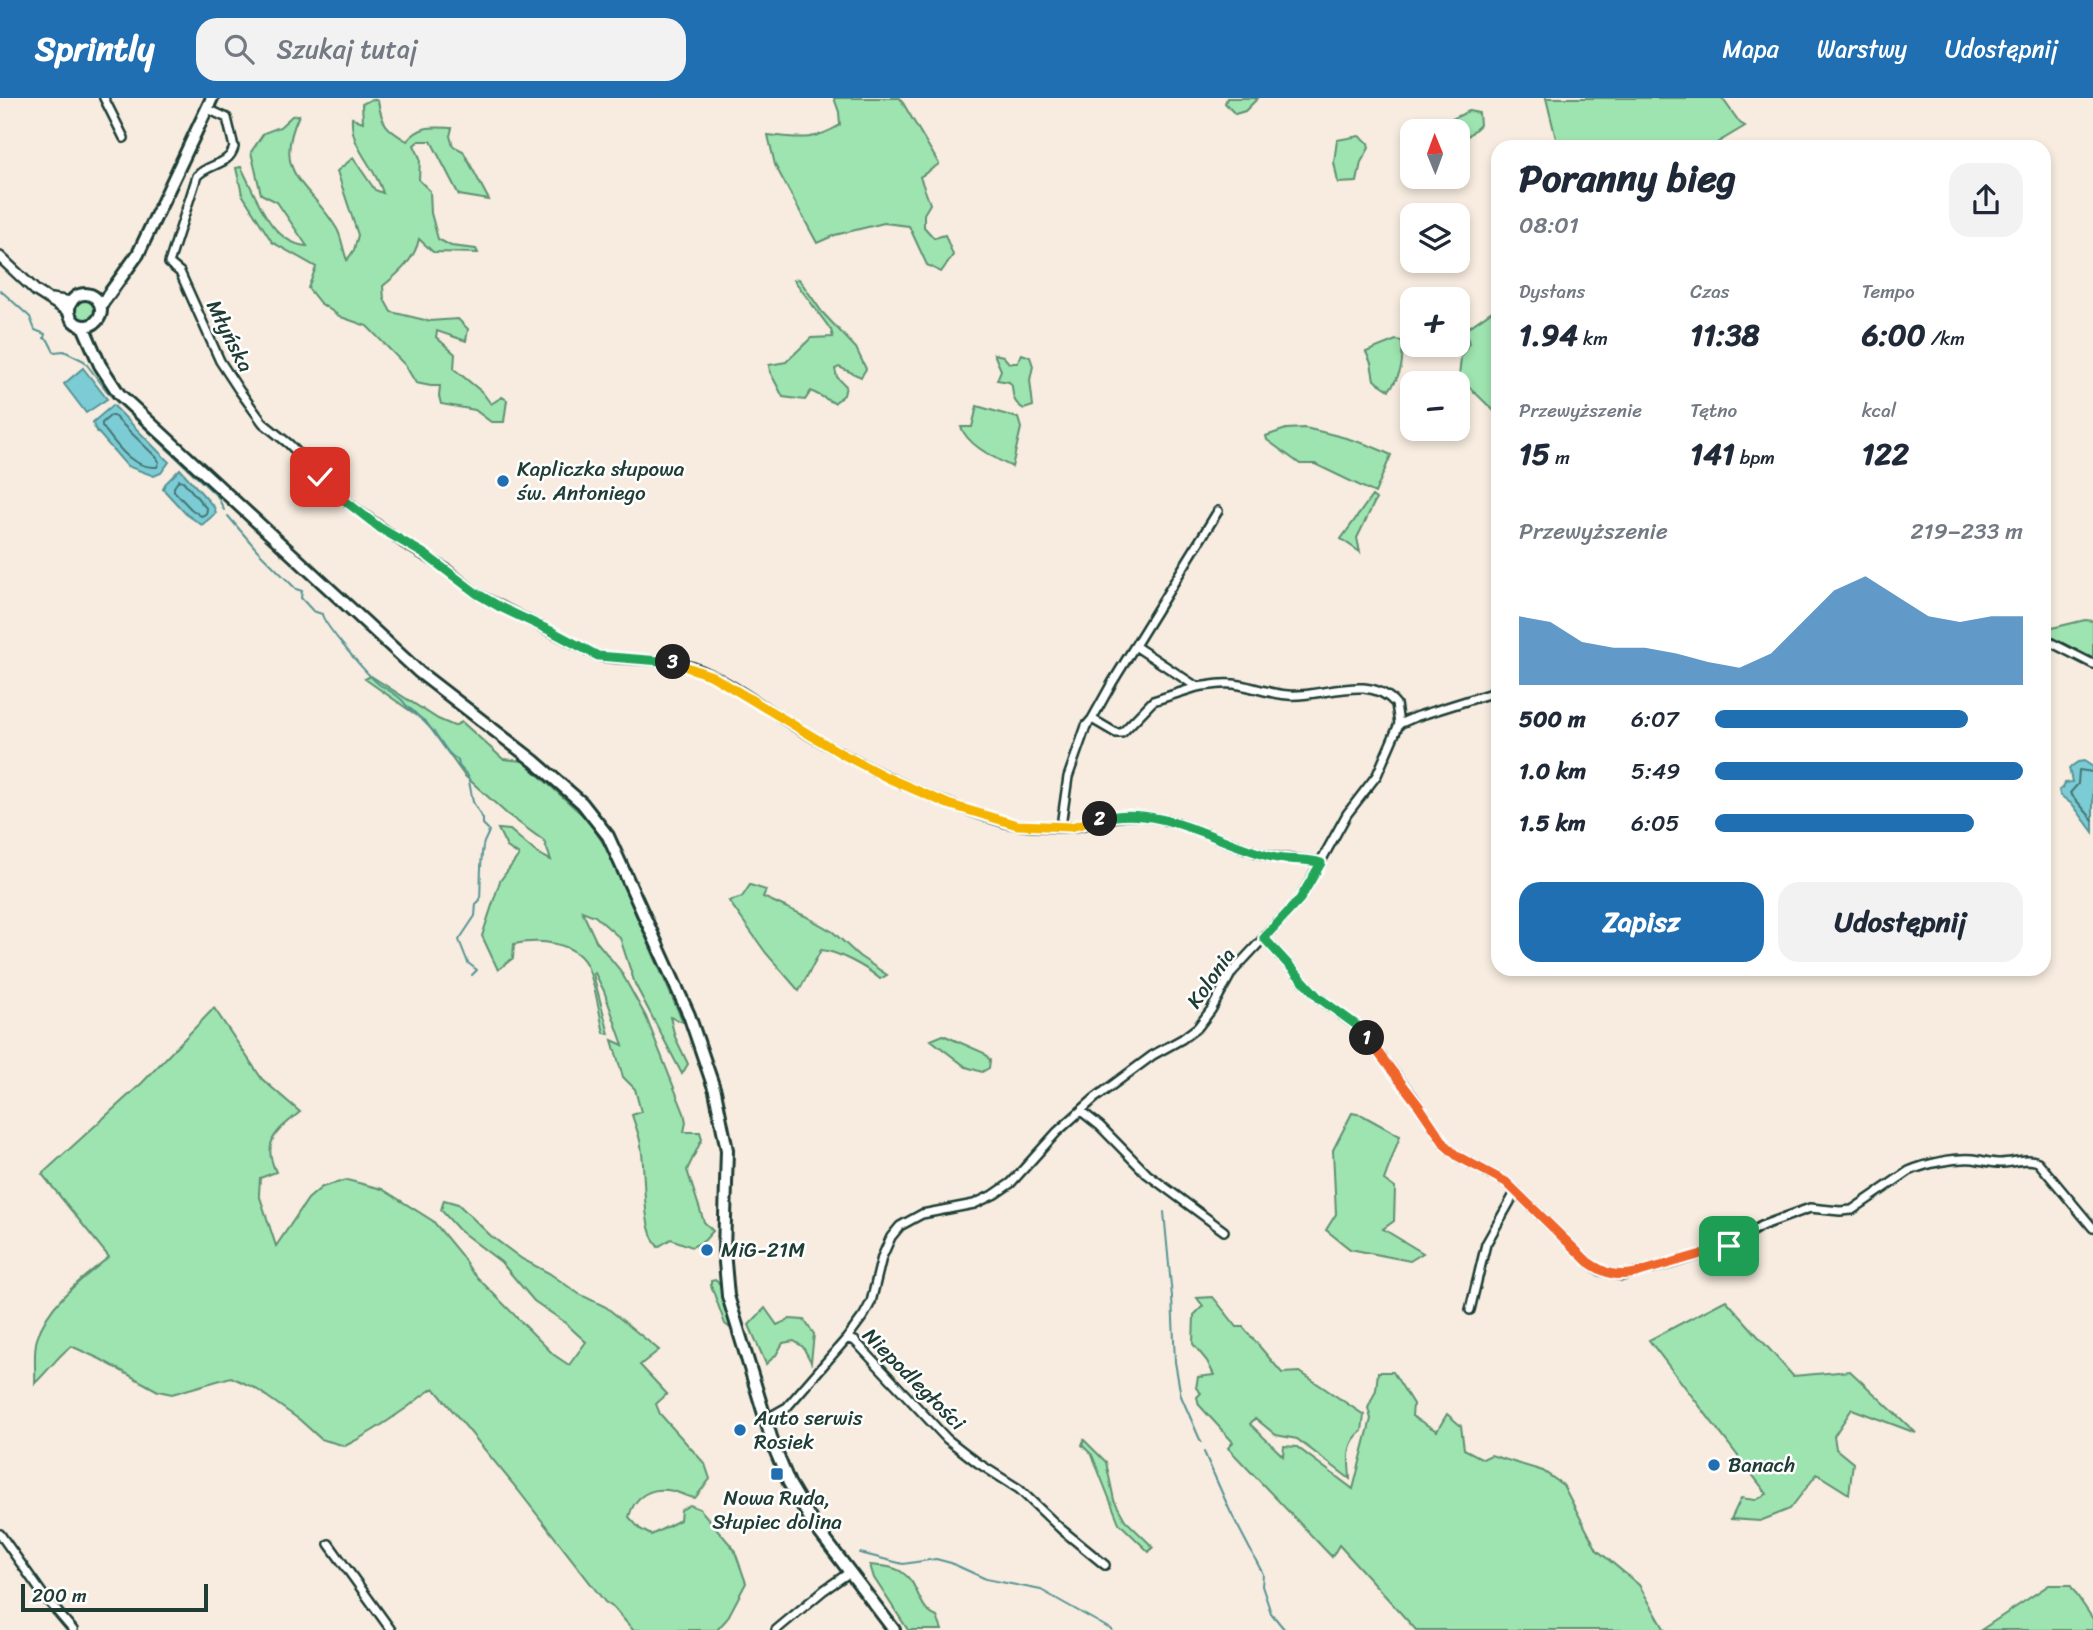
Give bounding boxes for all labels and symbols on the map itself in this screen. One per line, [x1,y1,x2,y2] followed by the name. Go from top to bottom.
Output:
[1400,119,1470,189] north arrow
[195,293,265,380] street label: Młyńska
[290,447,350,507] pin
[516,450,685,512] place label: Kapliczka słupowa św. Antoniego
[495,473,511,489] marker: Kapliczka słupowa św. Antoniego
[656,644,690,680] pin: 3
[1082,802,1118,836] pin: 2
[1176,939,1246,1017] street label: Kolonia
[1350,1020,1384,1056] pin: 1
[1699,1216,1759,1276] pin
[721,1231,805,1269] place label: MiG-21M
[699,1242,715,1258] marker: MiG-21M
[853,1318,976,1441] street label: Niepodległości
[753,1399,863,1461] place label: Auto serwis Rosiek
[732,1422,748,1438] marker: Auto serwis Rosiek
[1728,1446,1795,1484] place label: Banach
[1706,1457,1722,1473] marker: Banach
[769,1466,785,1482] marker: Nowa Ruda, Słupiec dolina
[712,1479,842,1541] place label: Nowa Ruda, Słupiec dolina
[21,1581,208,1613] scale bar

